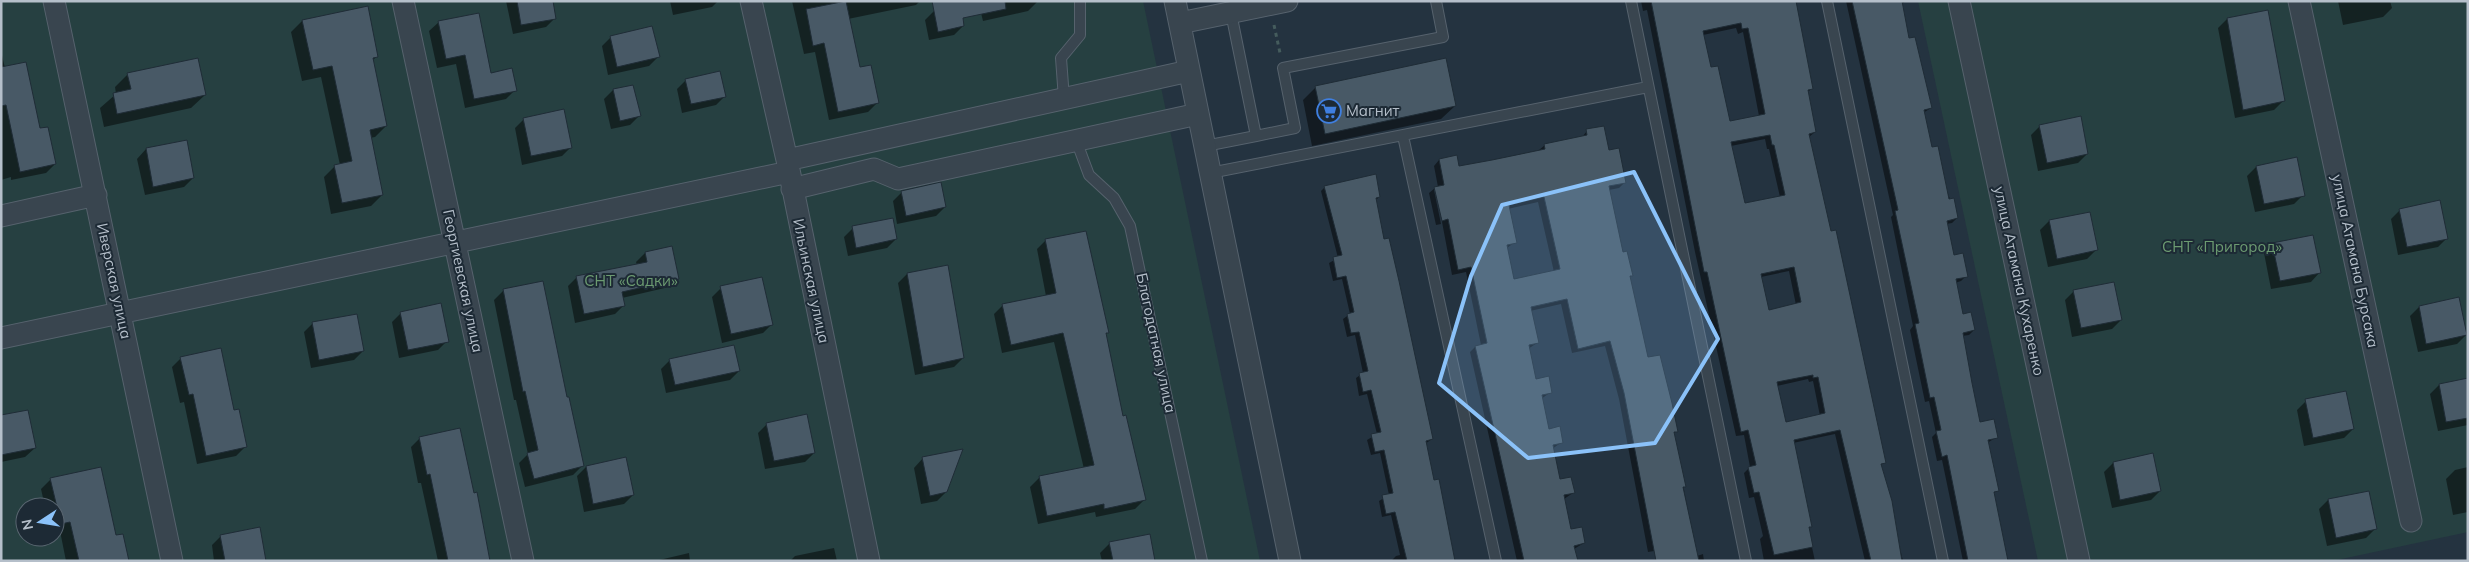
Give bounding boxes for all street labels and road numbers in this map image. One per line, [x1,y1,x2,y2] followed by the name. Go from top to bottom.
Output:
[2328,172,2383,349] street label: улица Атамана Бурсака
[1990,184,2049,377] street label: улица Атамана Кухаренко
[439,208,488,354] street label: Георгиевская улица
[789,217,834,345] street label: Ильинская улица
[93,221,136,340] street label: Иверская улица
[1132,271,1181,415] street label: Благодатная улица

